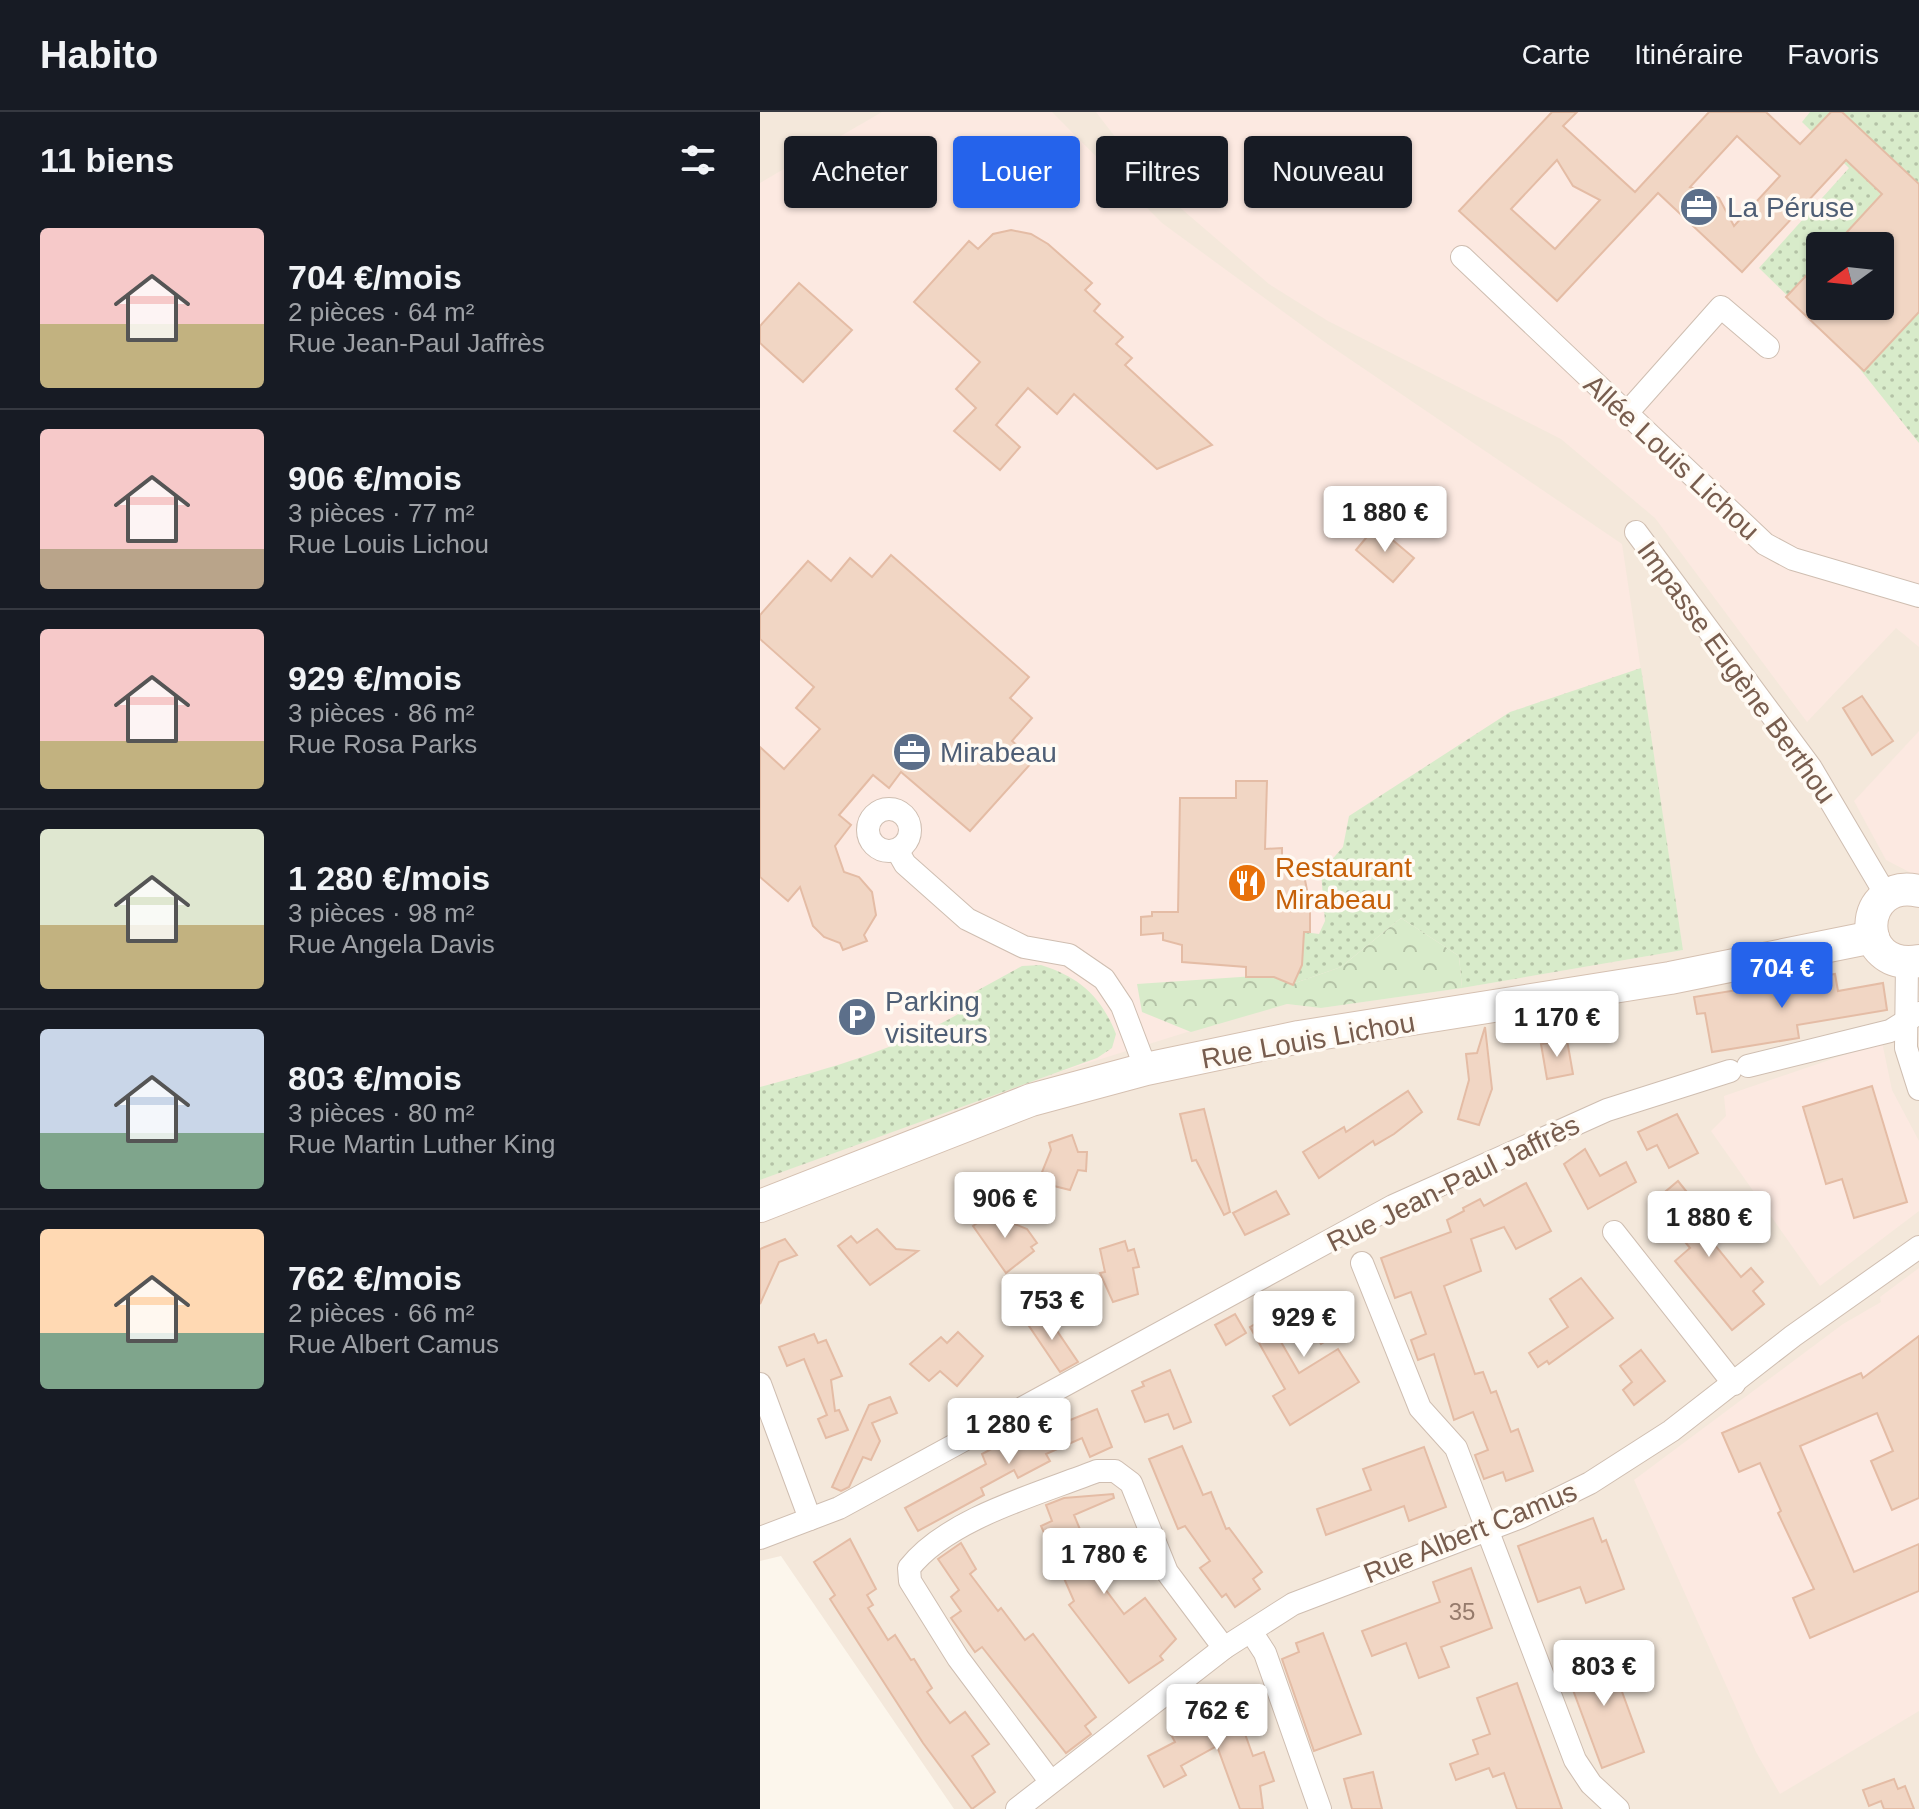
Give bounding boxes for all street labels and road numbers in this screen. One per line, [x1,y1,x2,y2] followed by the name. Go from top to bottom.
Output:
[1578,369,1765,546] street label: Allée Louis Lichou
[1631,535,1842,809] street label: Impasse Eugène Berthou
[1199,1006,1417,1075] street label: Rue Louis Lichou
[1322,1109,1584,1258] street label: Rue Jean-Paul Jaffrès
[1359,1476,1581,1589] street label: Rue Albert Camus

